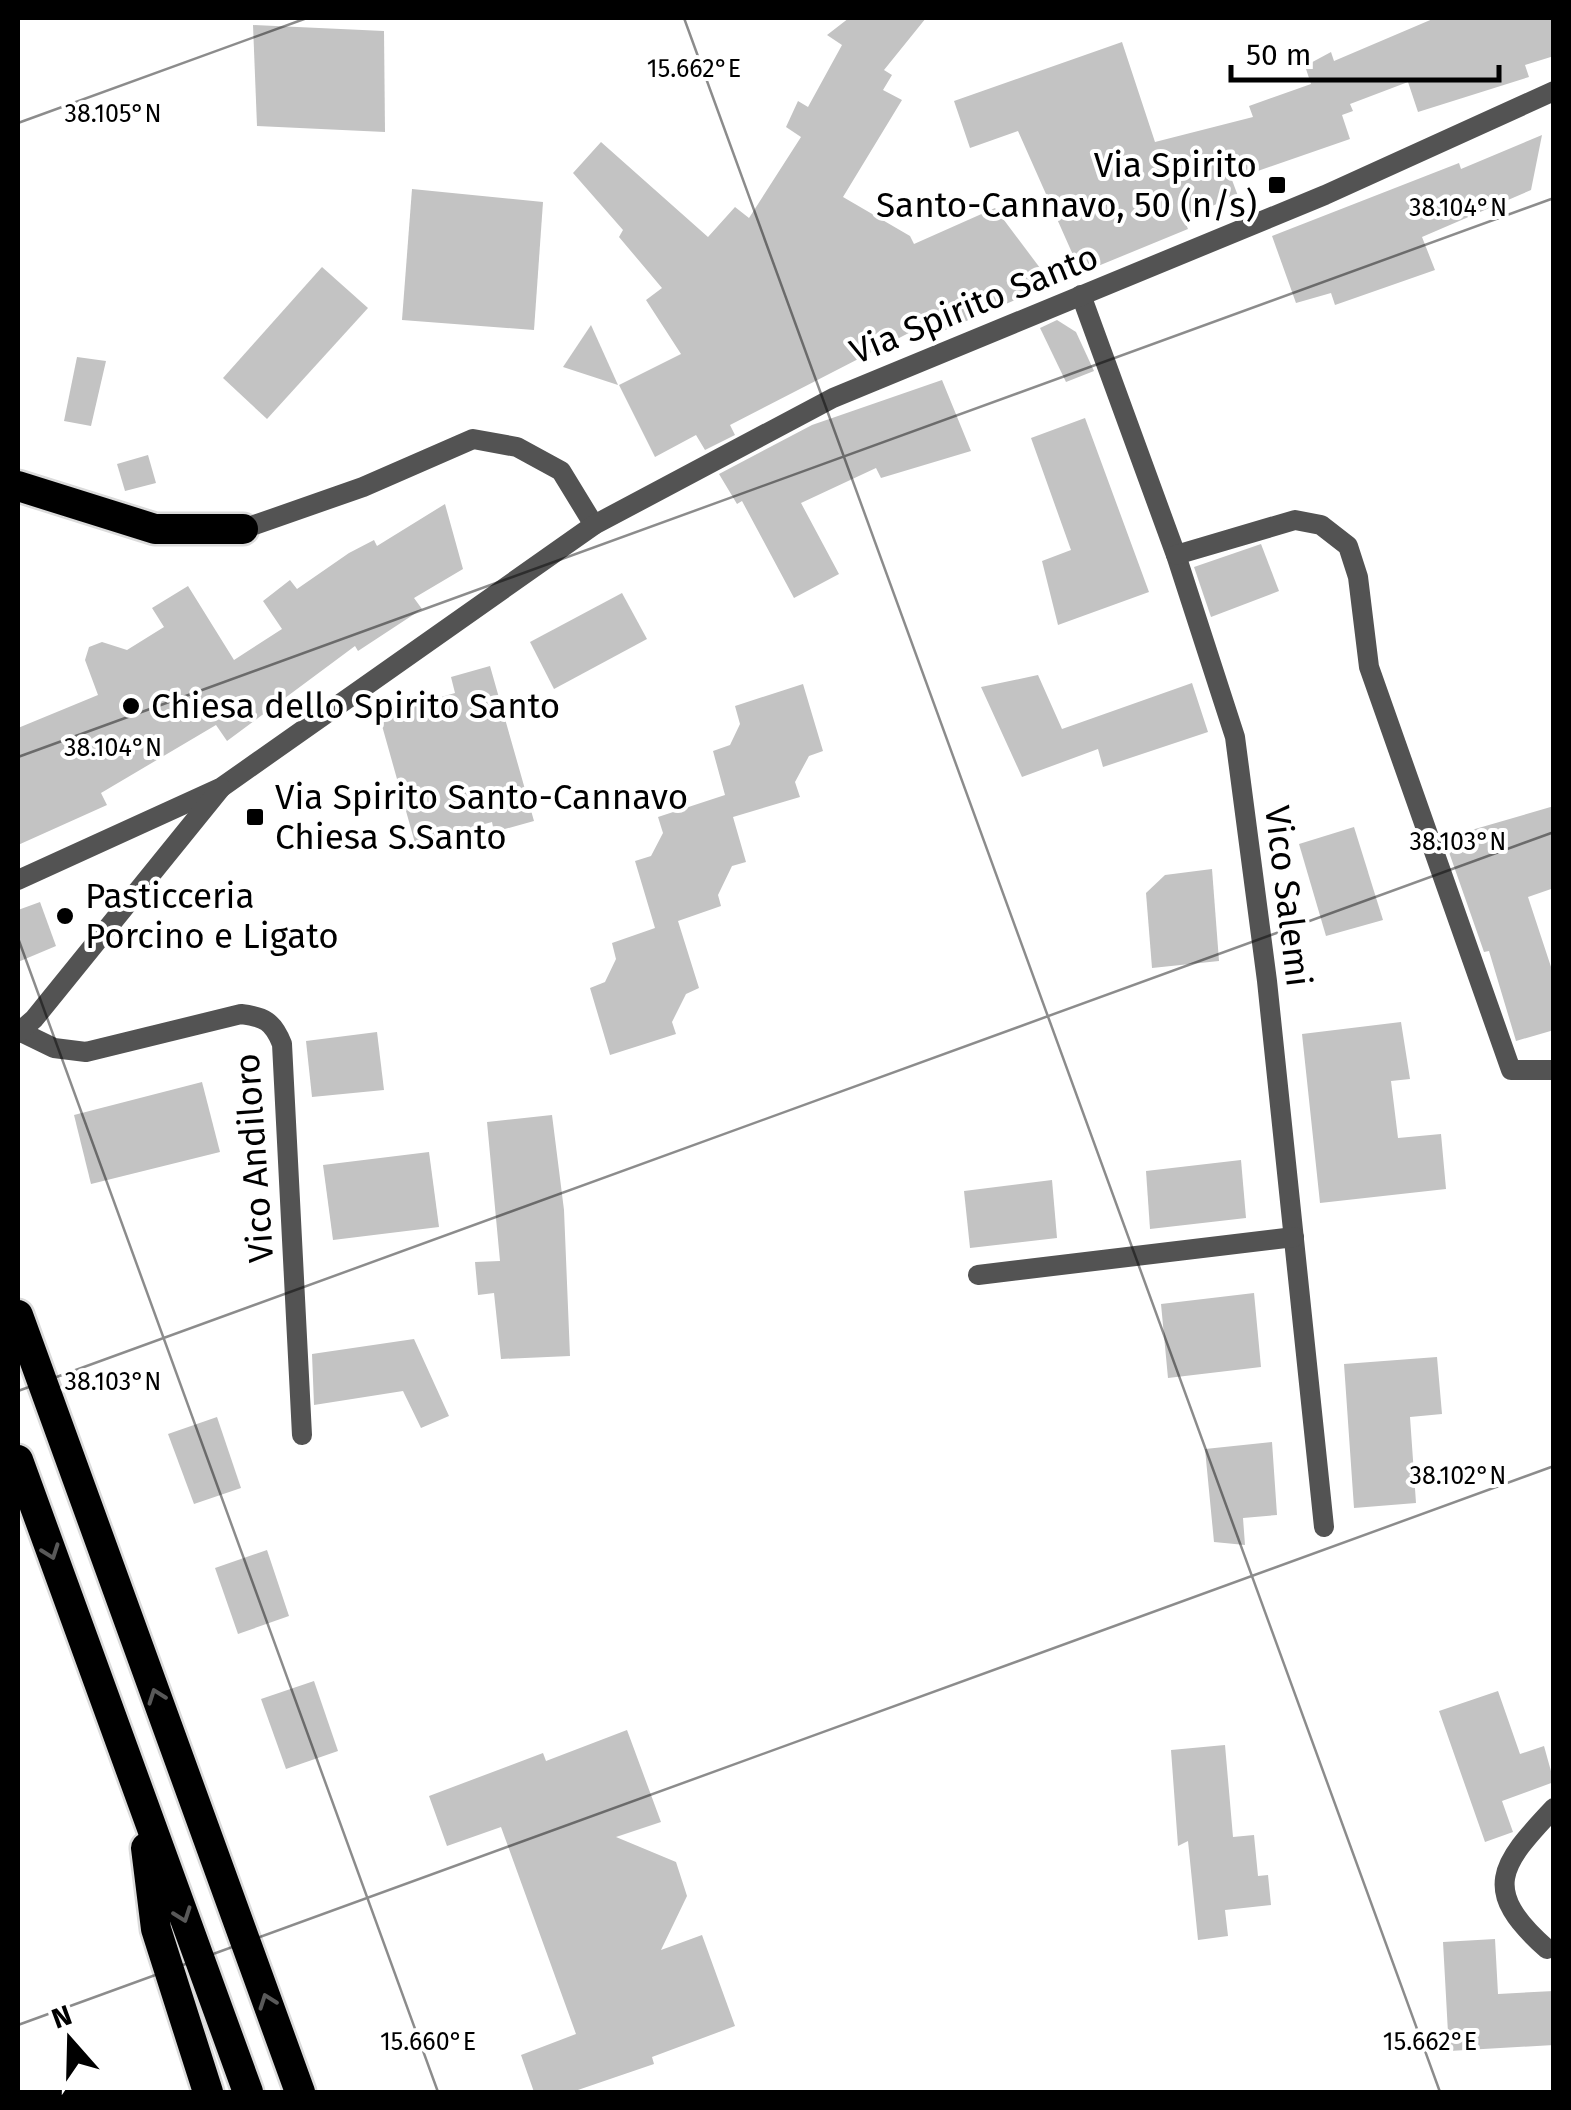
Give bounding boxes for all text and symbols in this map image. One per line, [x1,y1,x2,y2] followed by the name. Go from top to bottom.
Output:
[1231,20,1498,82] scale bar
[1246,37,1311,73] text: 50 m
[647,54,741,84] text: 15.662°E
[65,99,161,129] text: 38.105°N
[876,144,1257,226] place label: Via Spirito Santo-Cannavo, 50 (n/s)
[1266,174,1288,196] marker: Via Spirito Santo-Cannavo, 50 (n/s)
[1409,193,1507,223] text: 38.104°N
[844,235,1104,373] street label: Via Spirito Santo
[151,685,560,727] place label: Chiesa dello Spirito Santo
[120,695,142,717] marker: Chiesa dello Spirito Santo
[64,733,162,763] text: 38.104°N
[275,776,688,858] place label: Via Spirito Santo-Cannavo Chiesa S.Santo
[1256,803,1320,989] street label: Vico Salemi
[244,806,266,828] marker: Via Spirito Santo-Cannavo Chiesa S.Santo
[1410,827,1506,857] text: 38.103°N
[85,875,339,957] place label: Pasticceria Porcino e Ligato
[54,905,76,927] marker: Pasticceria Porcino e Ligato
[226,1052,282,1264] street label: Vico Andiloro
[65,1367,161,1397] text: 38.103°N
[1410,1461,1506,1491] text: 38.102°N
[39,1543,60,1560] one-way arrow
[147,1688,168,1705] one-way arrow
[171,1905,191,1923] one-way arrow
[20,1990,120,2090] north arrow
[258,1993,279,2010] one-way arrow
[47,1998,76,2036] text: N
[380,2027,476,2057] text: 15.660°E
[1383,2027,1477,2057] text: 15.662°E

